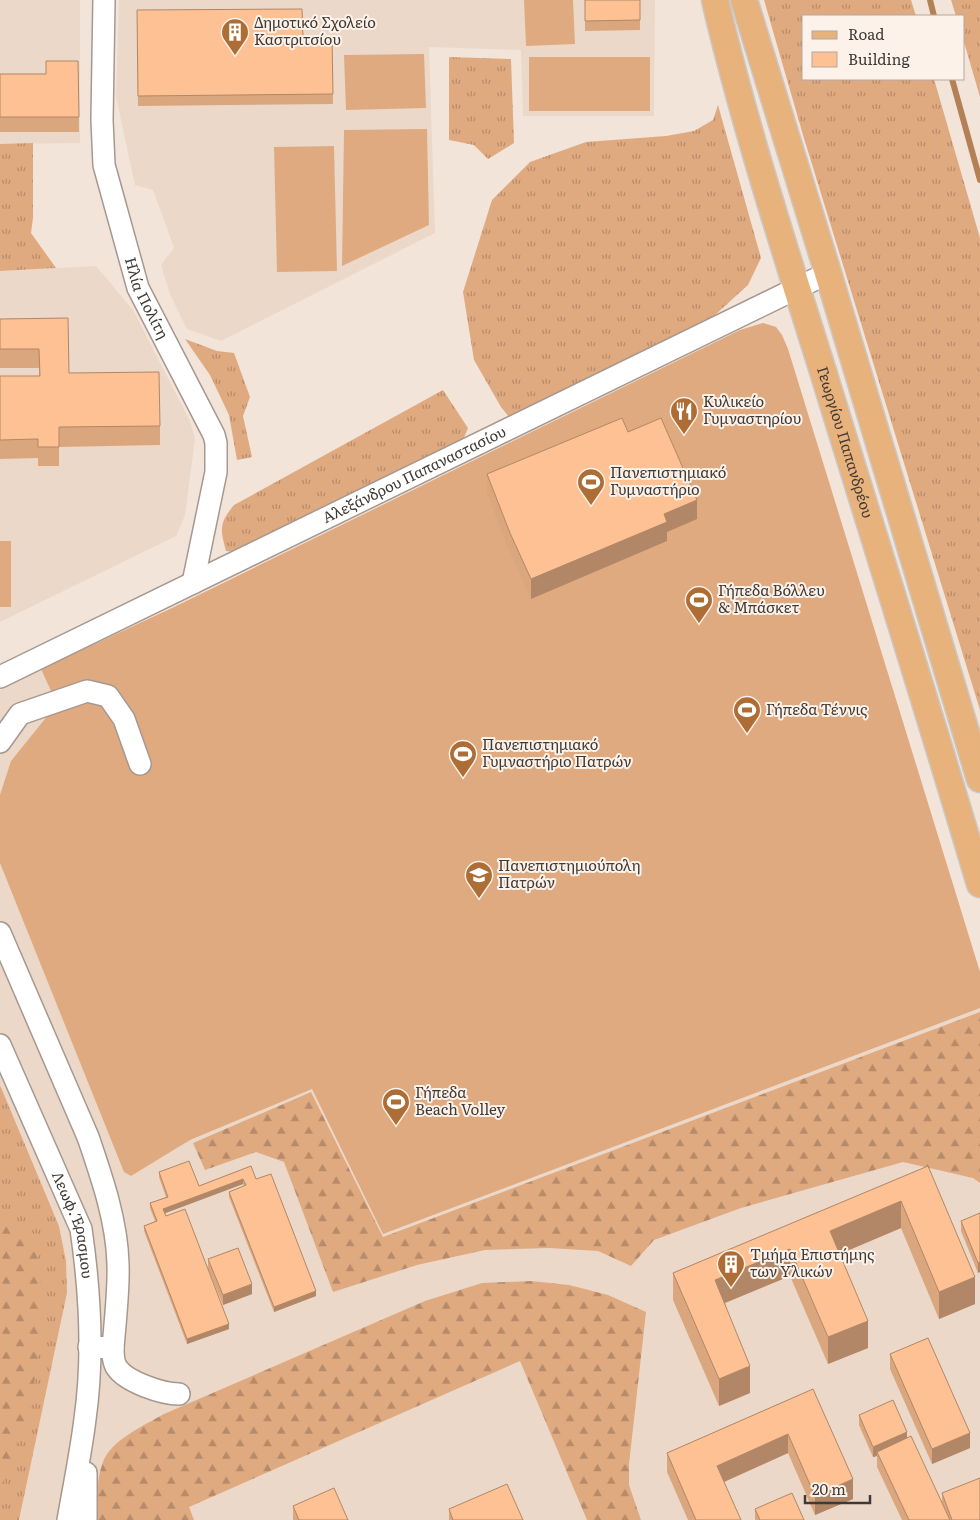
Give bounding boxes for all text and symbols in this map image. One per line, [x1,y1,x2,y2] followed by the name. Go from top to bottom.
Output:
[254,10,376,50] place label: Δημοτικό Σχολείο Καστριτσίου
[802,15,965,80] legend
[220,17,250,56] building icon: Δημοτικό Σχολείο Καστριτσίου
[848,22,884,45] text: Road
[848,47,910,70] text: Building
[120,254,175,342] street label: Ηλία Πολίτη
[812,363,881,521] street label: Γεωργίου Παπανδρέου
[703,389,801,429] place label: Κυλικείο Γυμναστηρίου
[669,396,699,435] restaurant icon: Κυλικείο Γυμναστηρίου
[318,419,510,528] street label: Αλεξάνδρου Παπαναστασίου
[610,460,726,500] place label: Πανεπιστημιακό Γυμναστήριο
[576,467,606,506] sports icon: Πανεπιστημιακό Γυμναστήριο
[718,578,825,618] place label: Γήπεδα Βόλλευ & Μπάσκετ
[684,585,714,624] sports icon: Γήπεδα Βόλλευ & Μπάσκετ
[732,695,762,734] sports icon: Γήπεδα Τέννις
[766,697,868,720] place label: Γήπεδα Τέννις
[482,732,632,772] place label: Πανεπιστημιακό Γυμναστήριο Πατρών
[448,739,478,778] sports icon: Πανεπιστημιακό Γυμναστήριο Πατρών
[498,853,641,893] place label: Πανεπιστημιούπολη Πατρών
[464,860,494,899] school or university icon: Πανεπιστημιούπολη Πατρών
[415,1080,506,1120] place label: Γήπεδα Beach Volley
[381,1087,411,1126] sports icon: Γήπεδα Beach Volley
[47,1167,100,1280] street label: Λεωφ. Έρασμου
[750,1242,875,1282] place label: Τμήμα Επιστήμης των Υλικών
[716,1249,746,1288] building icon: Τμήμα Επιστήμης των Υλικών
[805,1472,870,1504] scale bar
[812,1477,846,1500] text: 20 m

